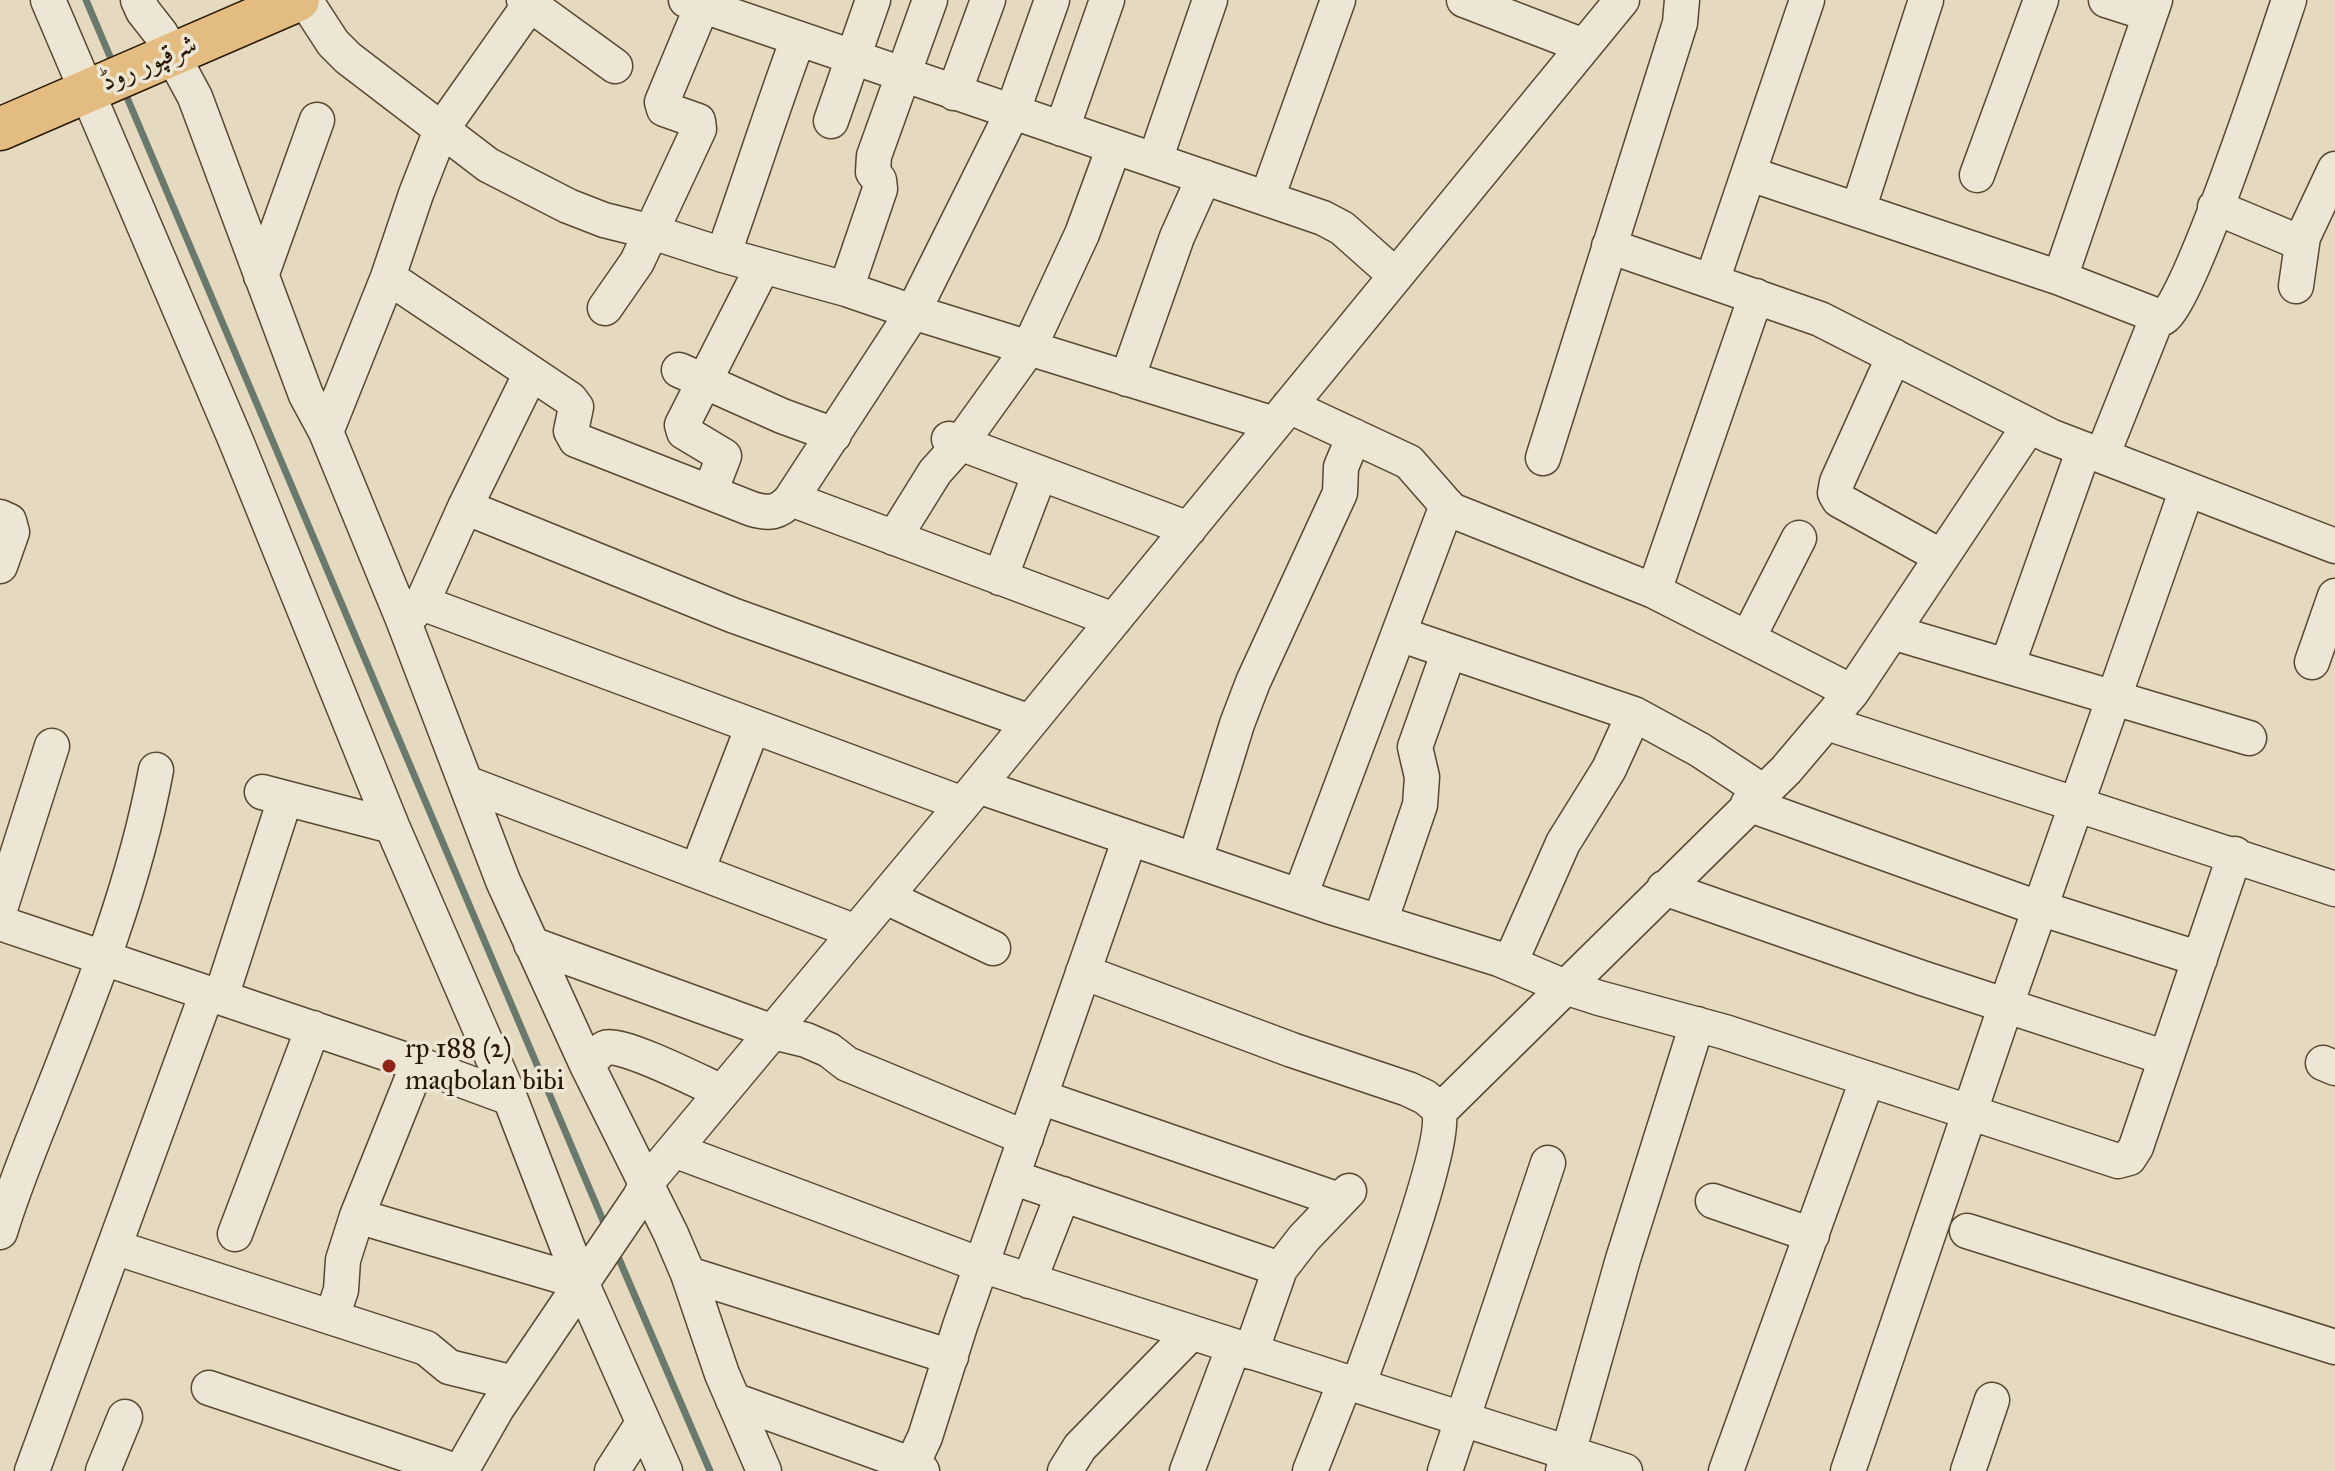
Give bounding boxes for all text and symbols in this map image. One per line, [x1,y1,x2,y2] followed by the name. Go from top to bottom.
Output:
[96,28,202,100] street label: شرقپور روڈ
[405,1033,564,1099] place label: rp 188 (2) maqbolan bibi
[380,1057,398,1075] marker: rp 188 (2) maqbolan bibi

